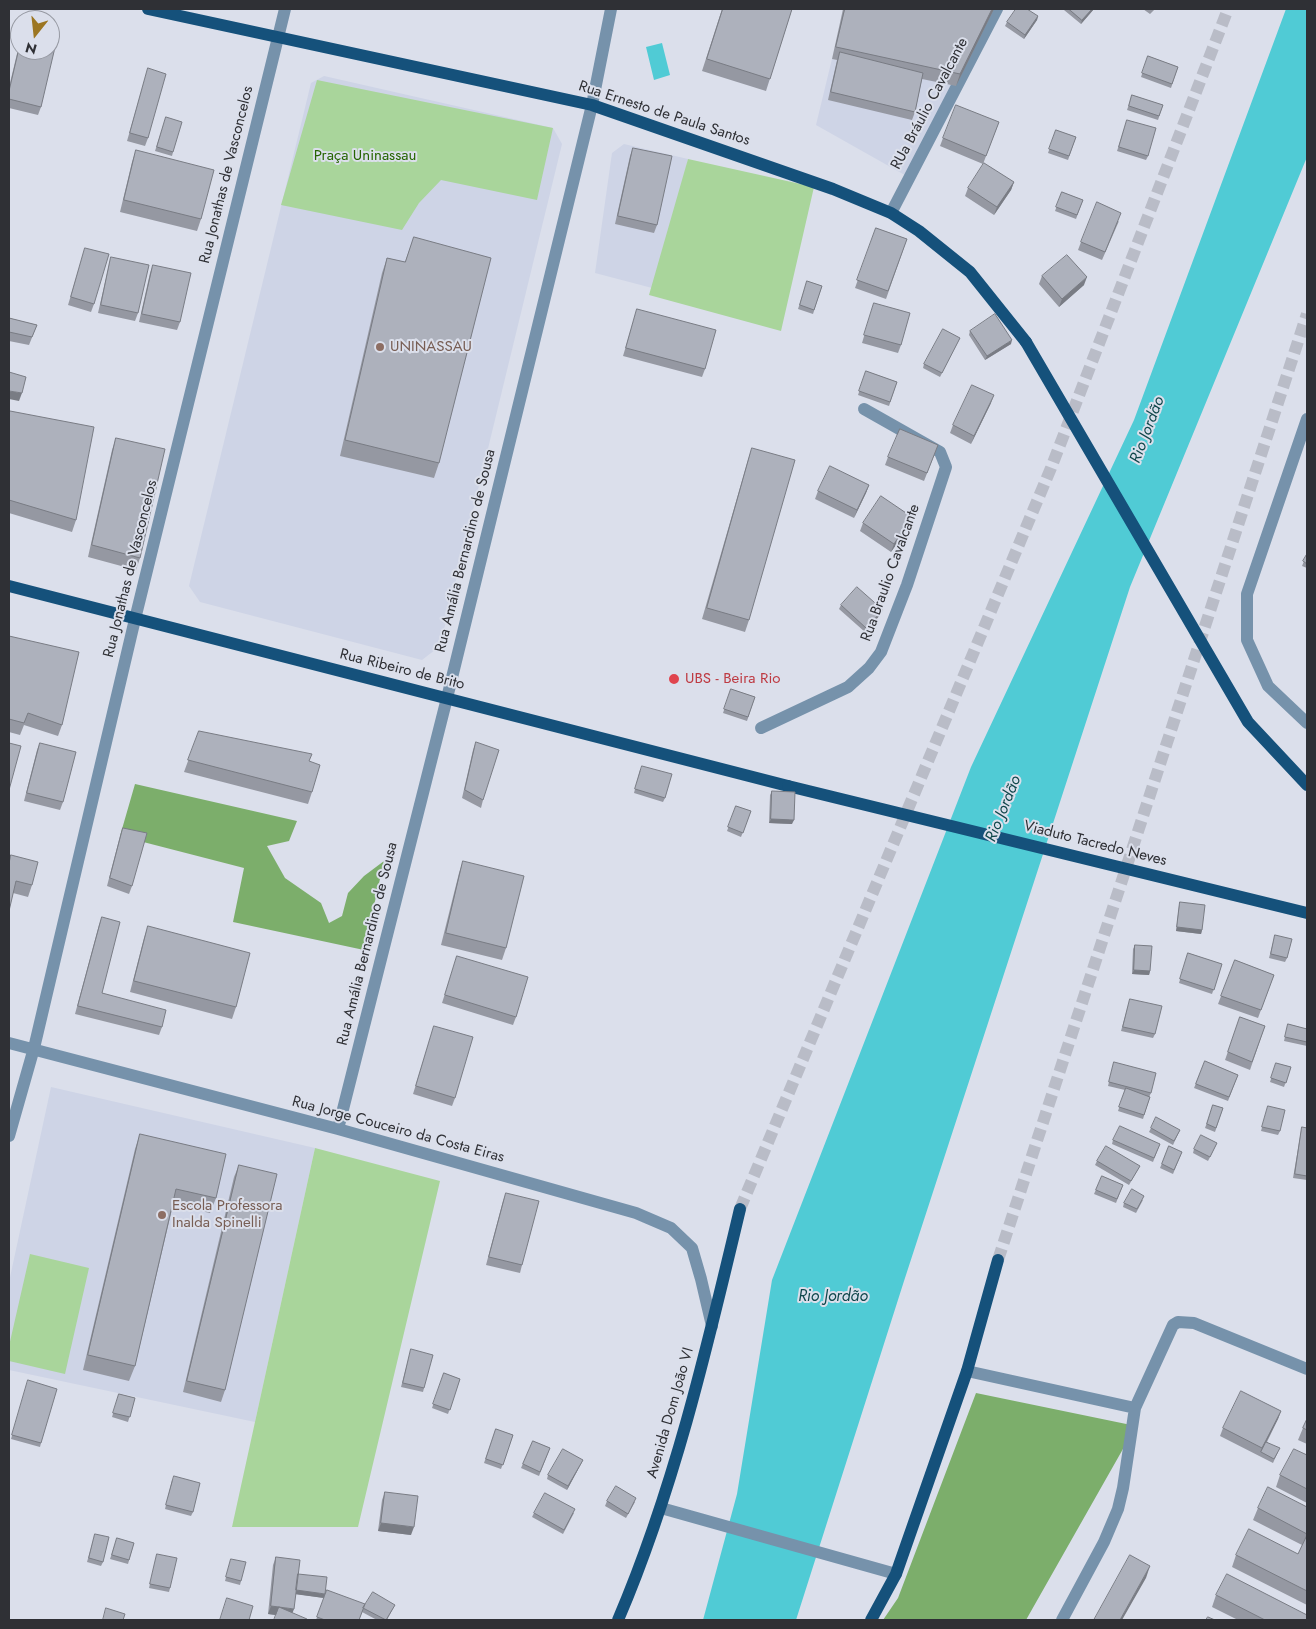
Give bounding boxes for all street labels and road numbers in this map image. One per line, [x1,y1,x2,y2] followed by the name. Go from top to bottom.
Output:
[888,35,972,173] street label: RUa Bráulio Cavalcante
[576,78,752,150] street label: Rua Ernesto de Paula Santos
[196,84,258,266] street label: Rua Jonathas de Vasconcelos
[432,448,500,654] street label: Rua Amália Bernardino de Sousa
[100,478,162,660] street label: Rua Jonathas de Vasconcelos
[858,502,924,644] street label: Rua Braulio Cavalcante
[338,646,466,694] street label: Rua Ribeiro de Brito
[1022,818,1168,870] street label: Viaduto Tacredo Neves
[334,841,402,1047] street label: Rua Amália Bernardino de Sousa
[290,1093,506,1167] street label: Rua Jorge Couceiro da Costa Eiras
[644,1346,698,1480] street label: Avenida Dom João VI

